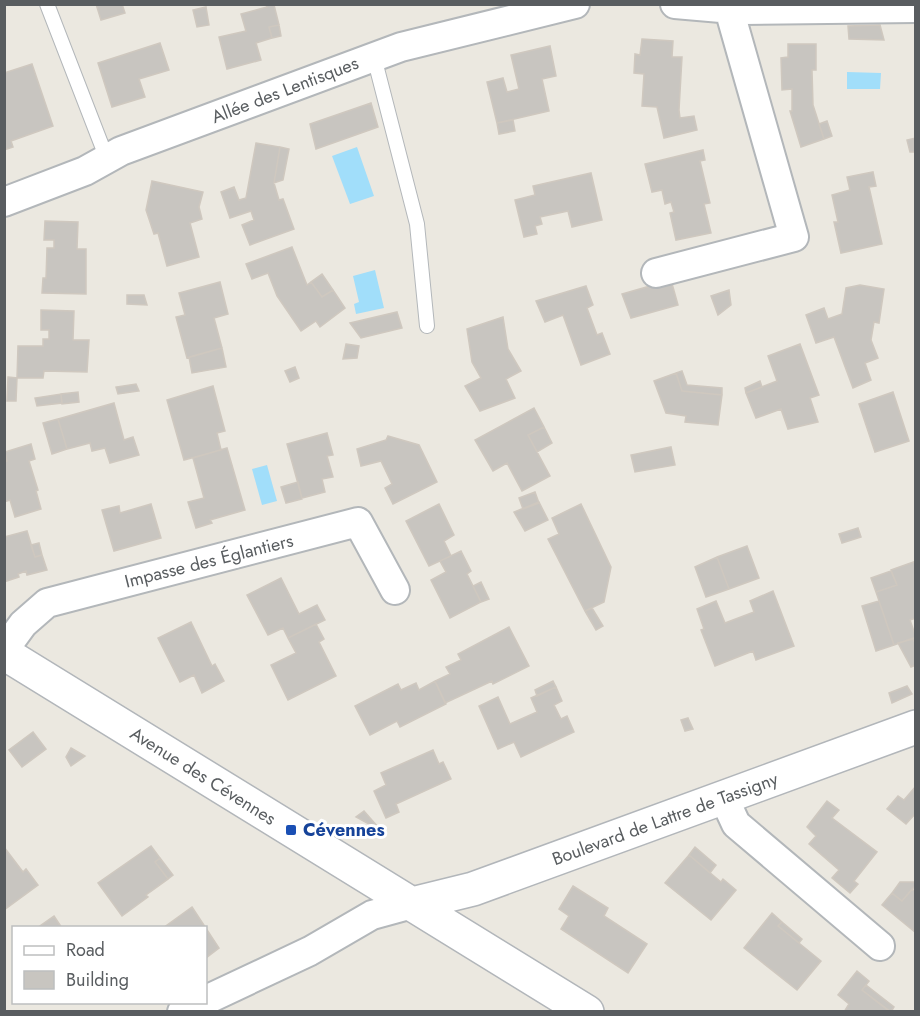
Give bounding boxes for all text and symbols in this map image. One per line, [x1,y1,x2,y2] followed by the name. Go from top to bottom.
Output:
[208,50,362,130] street label: Allée des Lentisques
[122,527,296,595] street label: Impasse des Églantiers
[125,721,281,831] street label: Avenue des Cévennes
[548,766,782,872] street label: Boulevard de Lattre de Tassigny
[303,817,385,843] place label: Cévennes
[284,823,298,837] marker: Cévennes
[12,926,207,1004] legend
[66,937,105,963] text: Road
[66,967,129,993] text: Building

